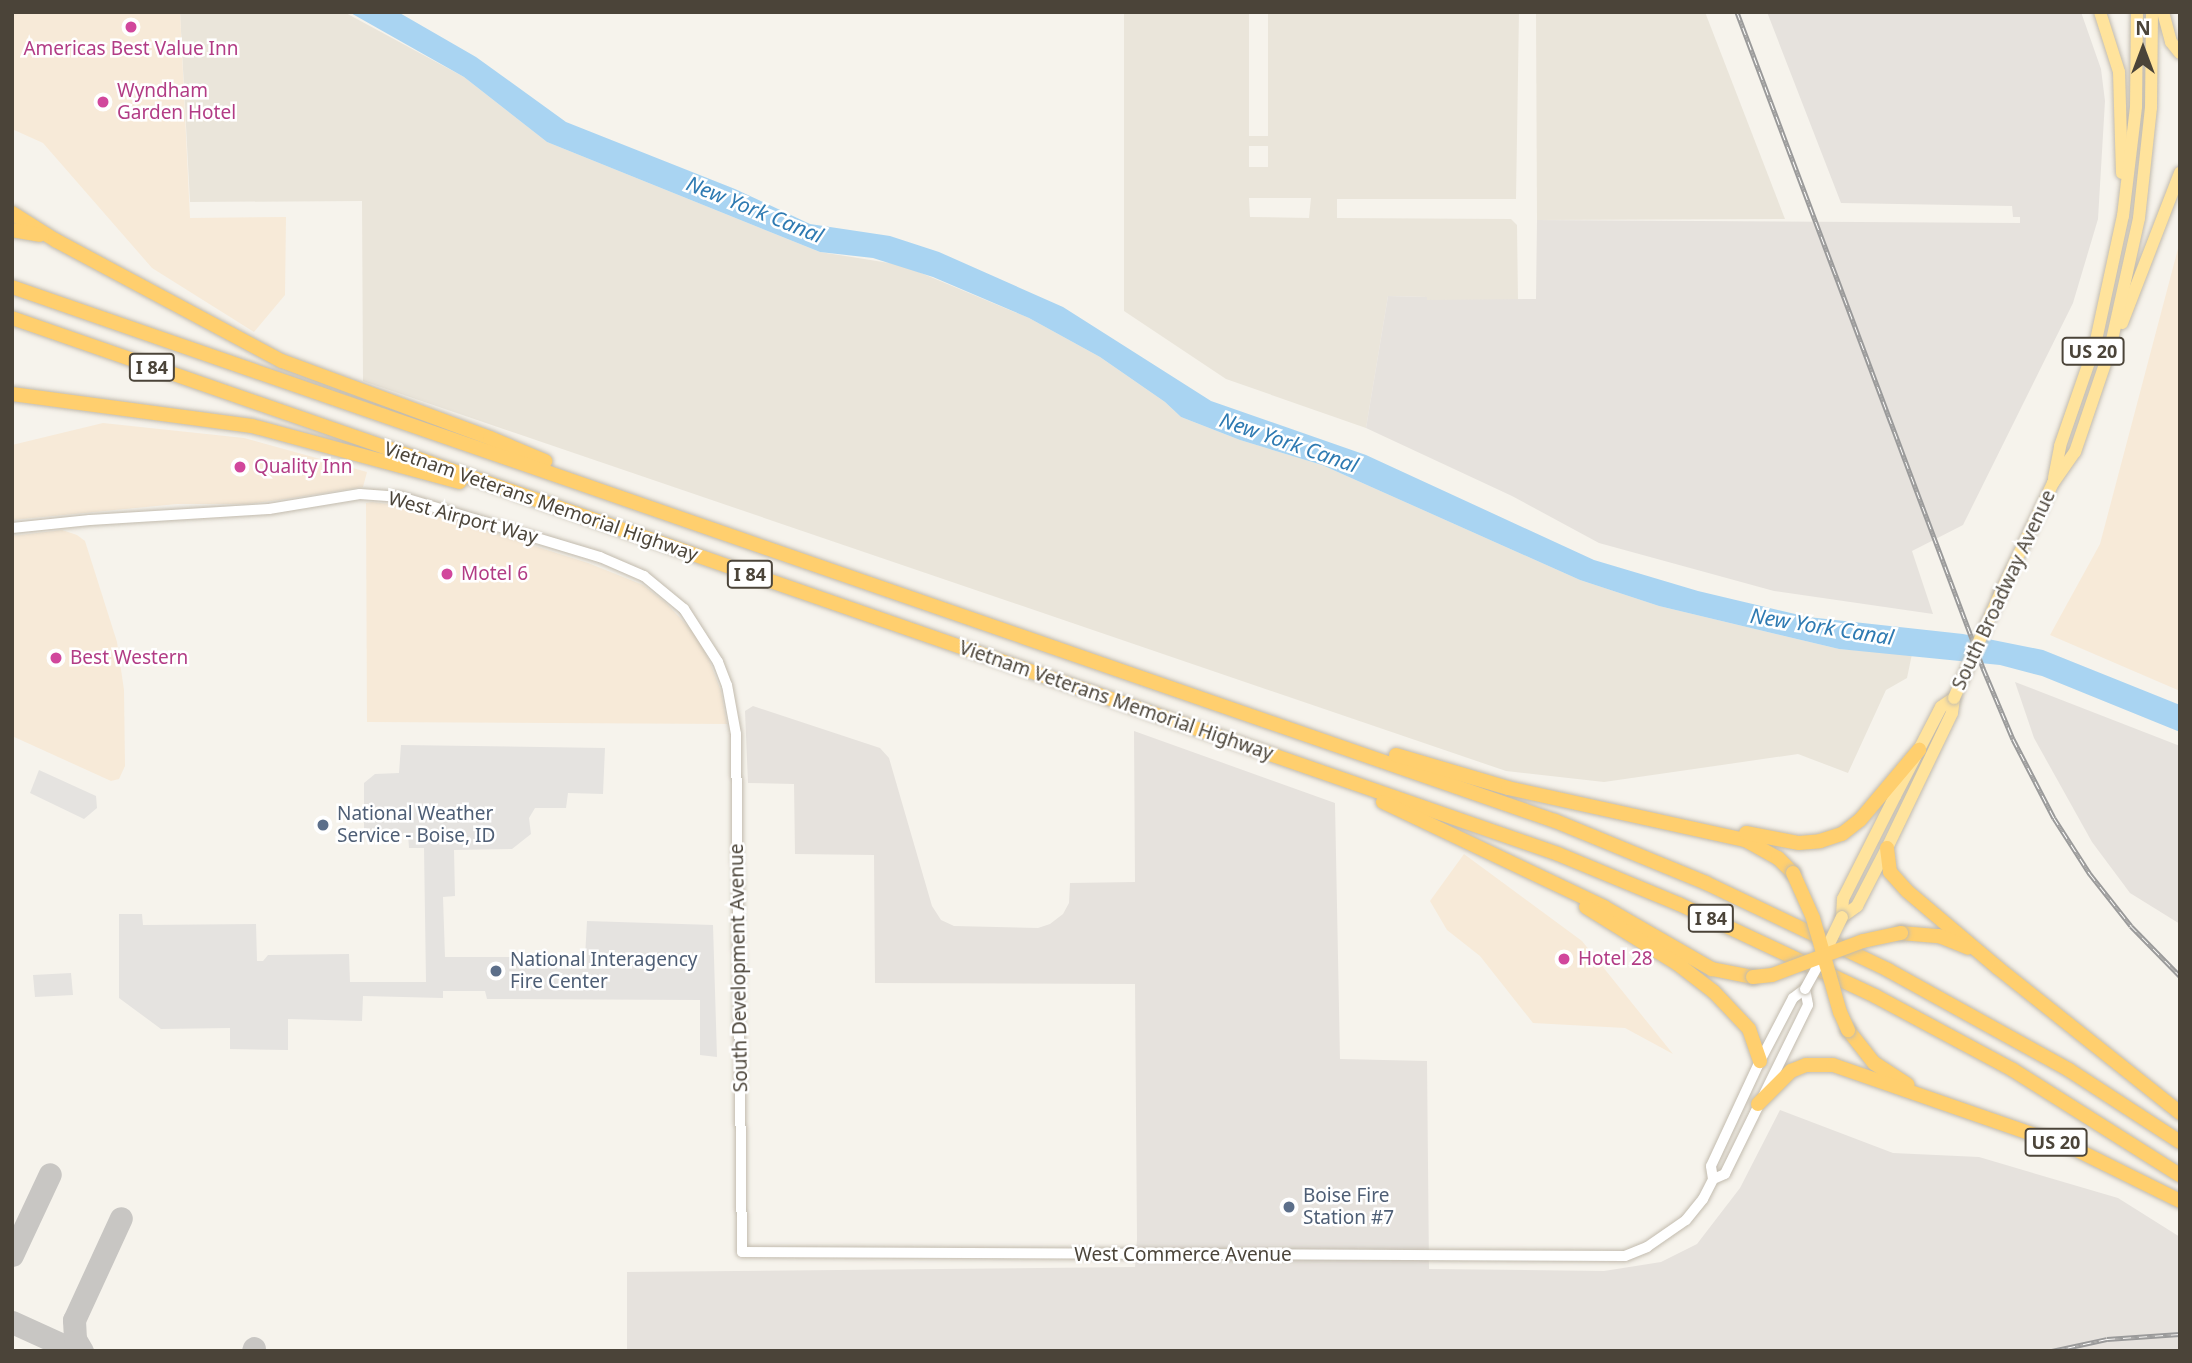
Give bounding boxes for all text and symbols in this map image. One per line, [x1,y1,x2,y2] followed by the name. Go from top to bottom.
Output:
[2108,14,2178,84] north arrow
[2135,15,2151,41] text: N
[123,19,139,35] marker: Americas Best Value Inn
[23,38,239,60] place label: Americas Best Value Inn
[117,80,236,124] place label: Wyndham Garden Hotel
[95,94,111,110] marker: Wyndham Garden Hotel
[683,170,827,248] water label: New York Canal
[2062,337,2124,366] road number: US 20
[128,352,176,382] road number: I 84
[1216,406,1362,478] water label: New York Canal
[381,437,701,567] street label: Vietnam Veterans Memorial Highway
[254,456,352,478] place label: Quality Inn
[232,459,248,475] marker: Quality Inn
[1948,486,2060,694] street label: South Broadway Avenue
[386,487,540,549] street label: West Airport Way
[726,560,774,588] road number: I 84
[461,563,528,585] place label: Motel 6
[439,566,455,582] marker: Motel 6
[1748,602,1896,650] water label: New York Canal
[956,636,1276,766] street label: Vietnam Veterans Memorial Highway
[70,647,188,669] place label: Best Western
[48,650,64,666] marker: Best Western
[337,803,495,847] place label: National Weather Service - Boise, ID
[315,817,331,833] marker: National Weather Service - Boise, ID
[725,844,753,1092] street label: South Development Avenue
[1686,903,1736,932] road number: I 84
[1578,948,1653,970] place label: Hotel 28
[510,949,697,993] place label: National Interagency Fire Center
[1556,951,1572,967] marker: Hotel 28
[488,963,504,979] marker: National Interagency Fire Center
[2024,1128,2088,1156] road number: US 20
[1303,1185,1394,1229] place label: Boise Fire Station #7
[1281,1199,1297,1215] marker: Boise Fire Station #7
[1074,1244,1292,1266] street label: West Commerce Avenue

